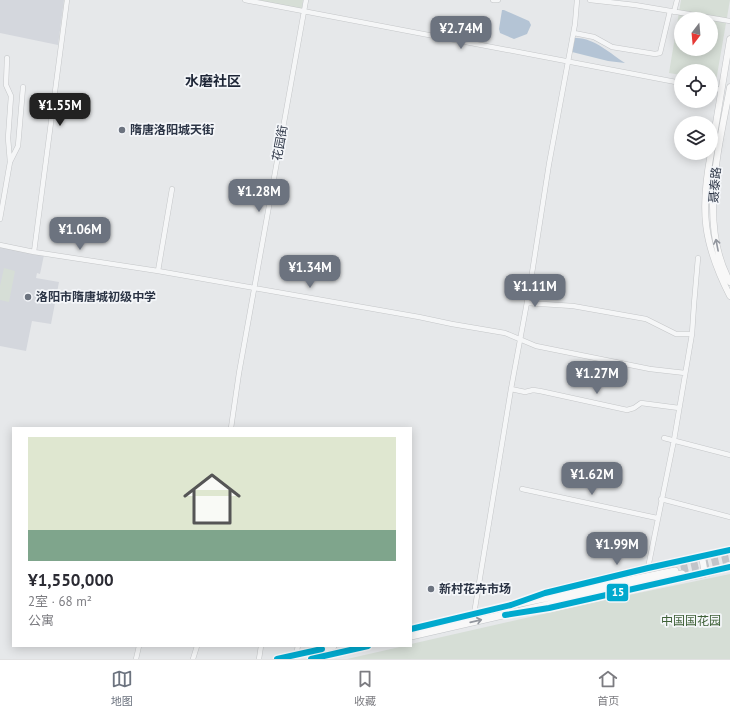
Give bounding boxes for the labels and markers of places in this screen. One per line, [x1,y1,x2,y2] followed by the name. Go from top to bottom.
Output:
[428,16,494,50] pin: ¥2.74M
[27,93,93,127] pin: ¥1.55M
[130,122,214,137] place label: 隋唐洛阳城天街
[117,125,127,135] marker: 隋唐洛阳城天街
[226,179,292,213] pin: ¥1.28M
[47,217,113,251] pin: ¥1.06M
[277,255,343,289] pin: ¥1.34M
[502,274,568,308] pin: ¥1.11M
[36,289,156,304] place label: 洛阳市隋唐城初级中学
[23,292,33,302] marker: 洛阳市隋唐城初级中学
[564,361,630,395] pin: ¥1.27M
[559,462,625,496] pin: ¥1.62M
[584,532,650,566] pin: ¥1.99M
[439,581,511,596] place label: 新村花卉市场
[426,584,436,594] marker: 新村花卉市场

